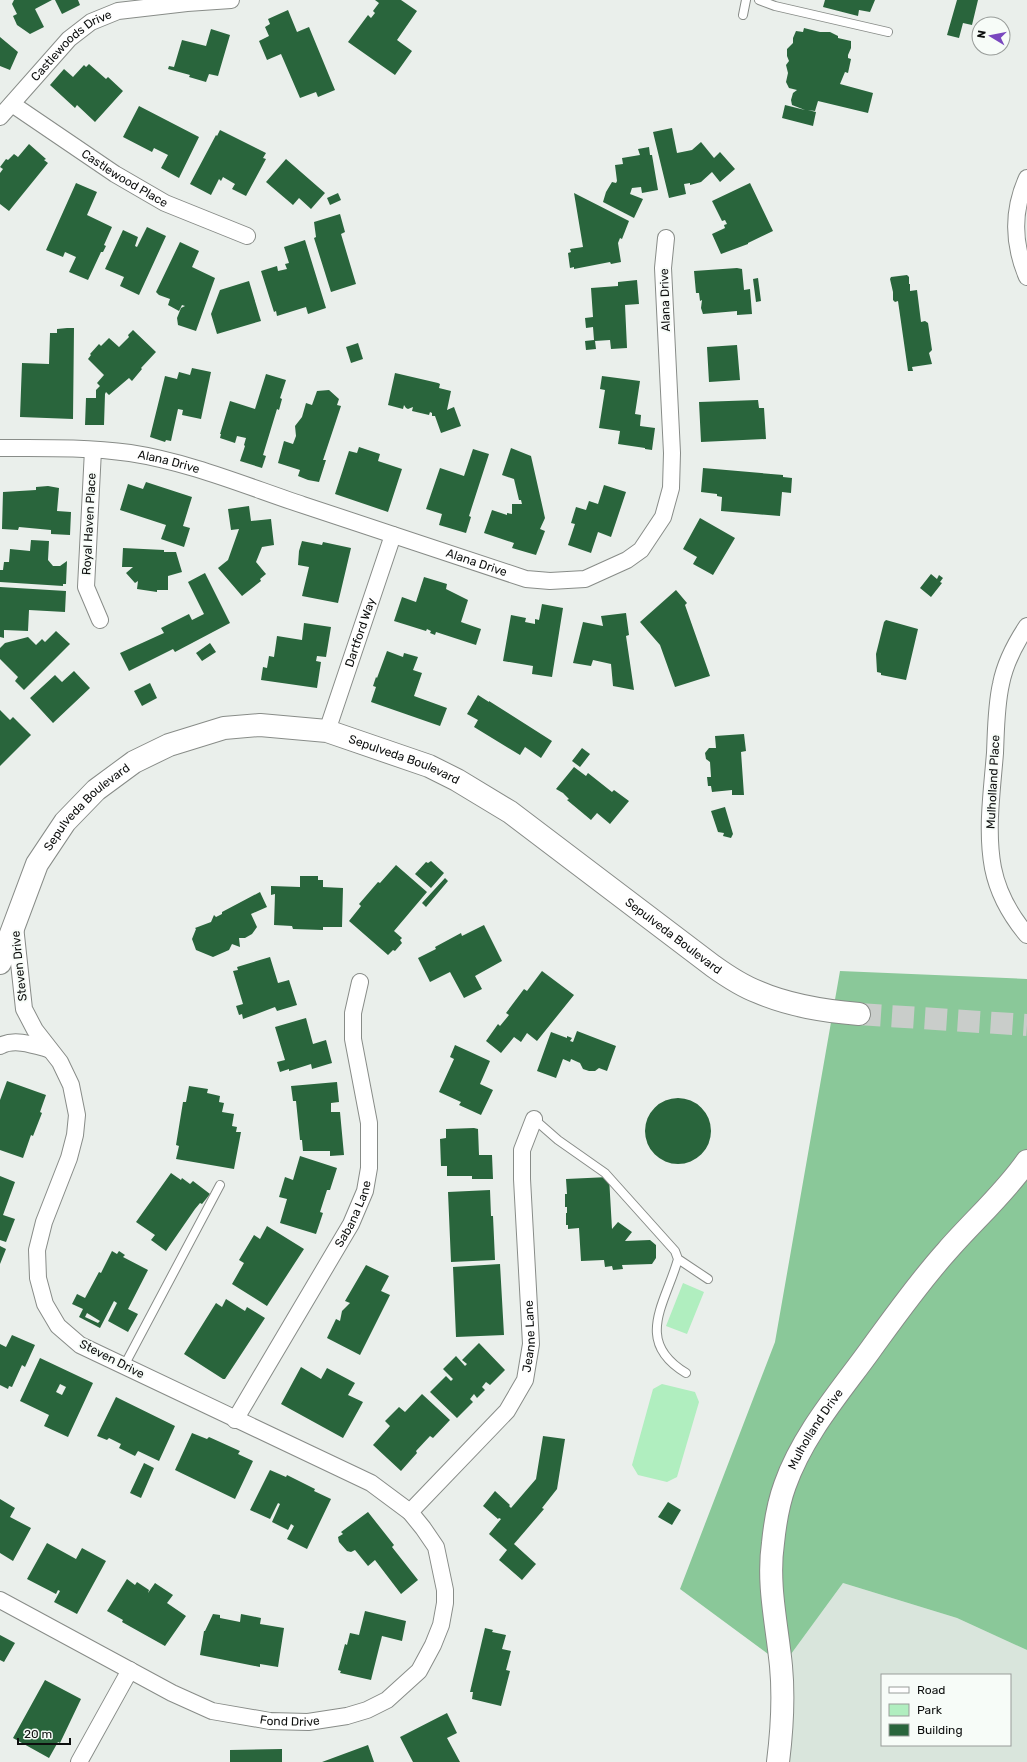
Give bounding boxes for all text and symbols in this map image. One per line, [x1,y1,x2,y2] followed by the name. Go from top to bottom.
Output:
[28,7,114,84] street label: Castlewoods Drive
[971,16,1011,56] north arrow
[975,29,989,39] text: N
[79,146,171,210] street label: Castlewood Place
[657,268,673,332] street label: Alana Drive
[137,447,202,476] street label: Alana Drive
[79,472,99,575] street label: Royal Haven Place
[444,546,509,579] street label: Alana Drive
[342,596,378,669] street label: Dartford Way
[347,732,462,787] street label: Sepulveda Boulevard
[984,734,1002,829] street label: Mulholland Place
[41,761,132,853] street label: Sepulveda Boulevard
[622,895,724,977] street label: Sepulveda Boulevard
[8,930,30,1002] street label: Steven Drive
[332,1179,374,1250] street label: Sabana Lane
[519,1299,538,1373] street label: Jeanne Lane
[77,1337,147,1381] street label: Steven Drive
[785,1386,846,1472] street label: Mulholland Drive
[881,1674,1011,1746] legend
[917,1683,945,1697] text: Road
[917,1703,943,1717] text: Park
[259,1712,321,1729] street label: Fond Drive
[18,1720,70,1746] scale bar
[917,1723,963,1737] text: Building
[24,1727,52,1741] text: 20 m

